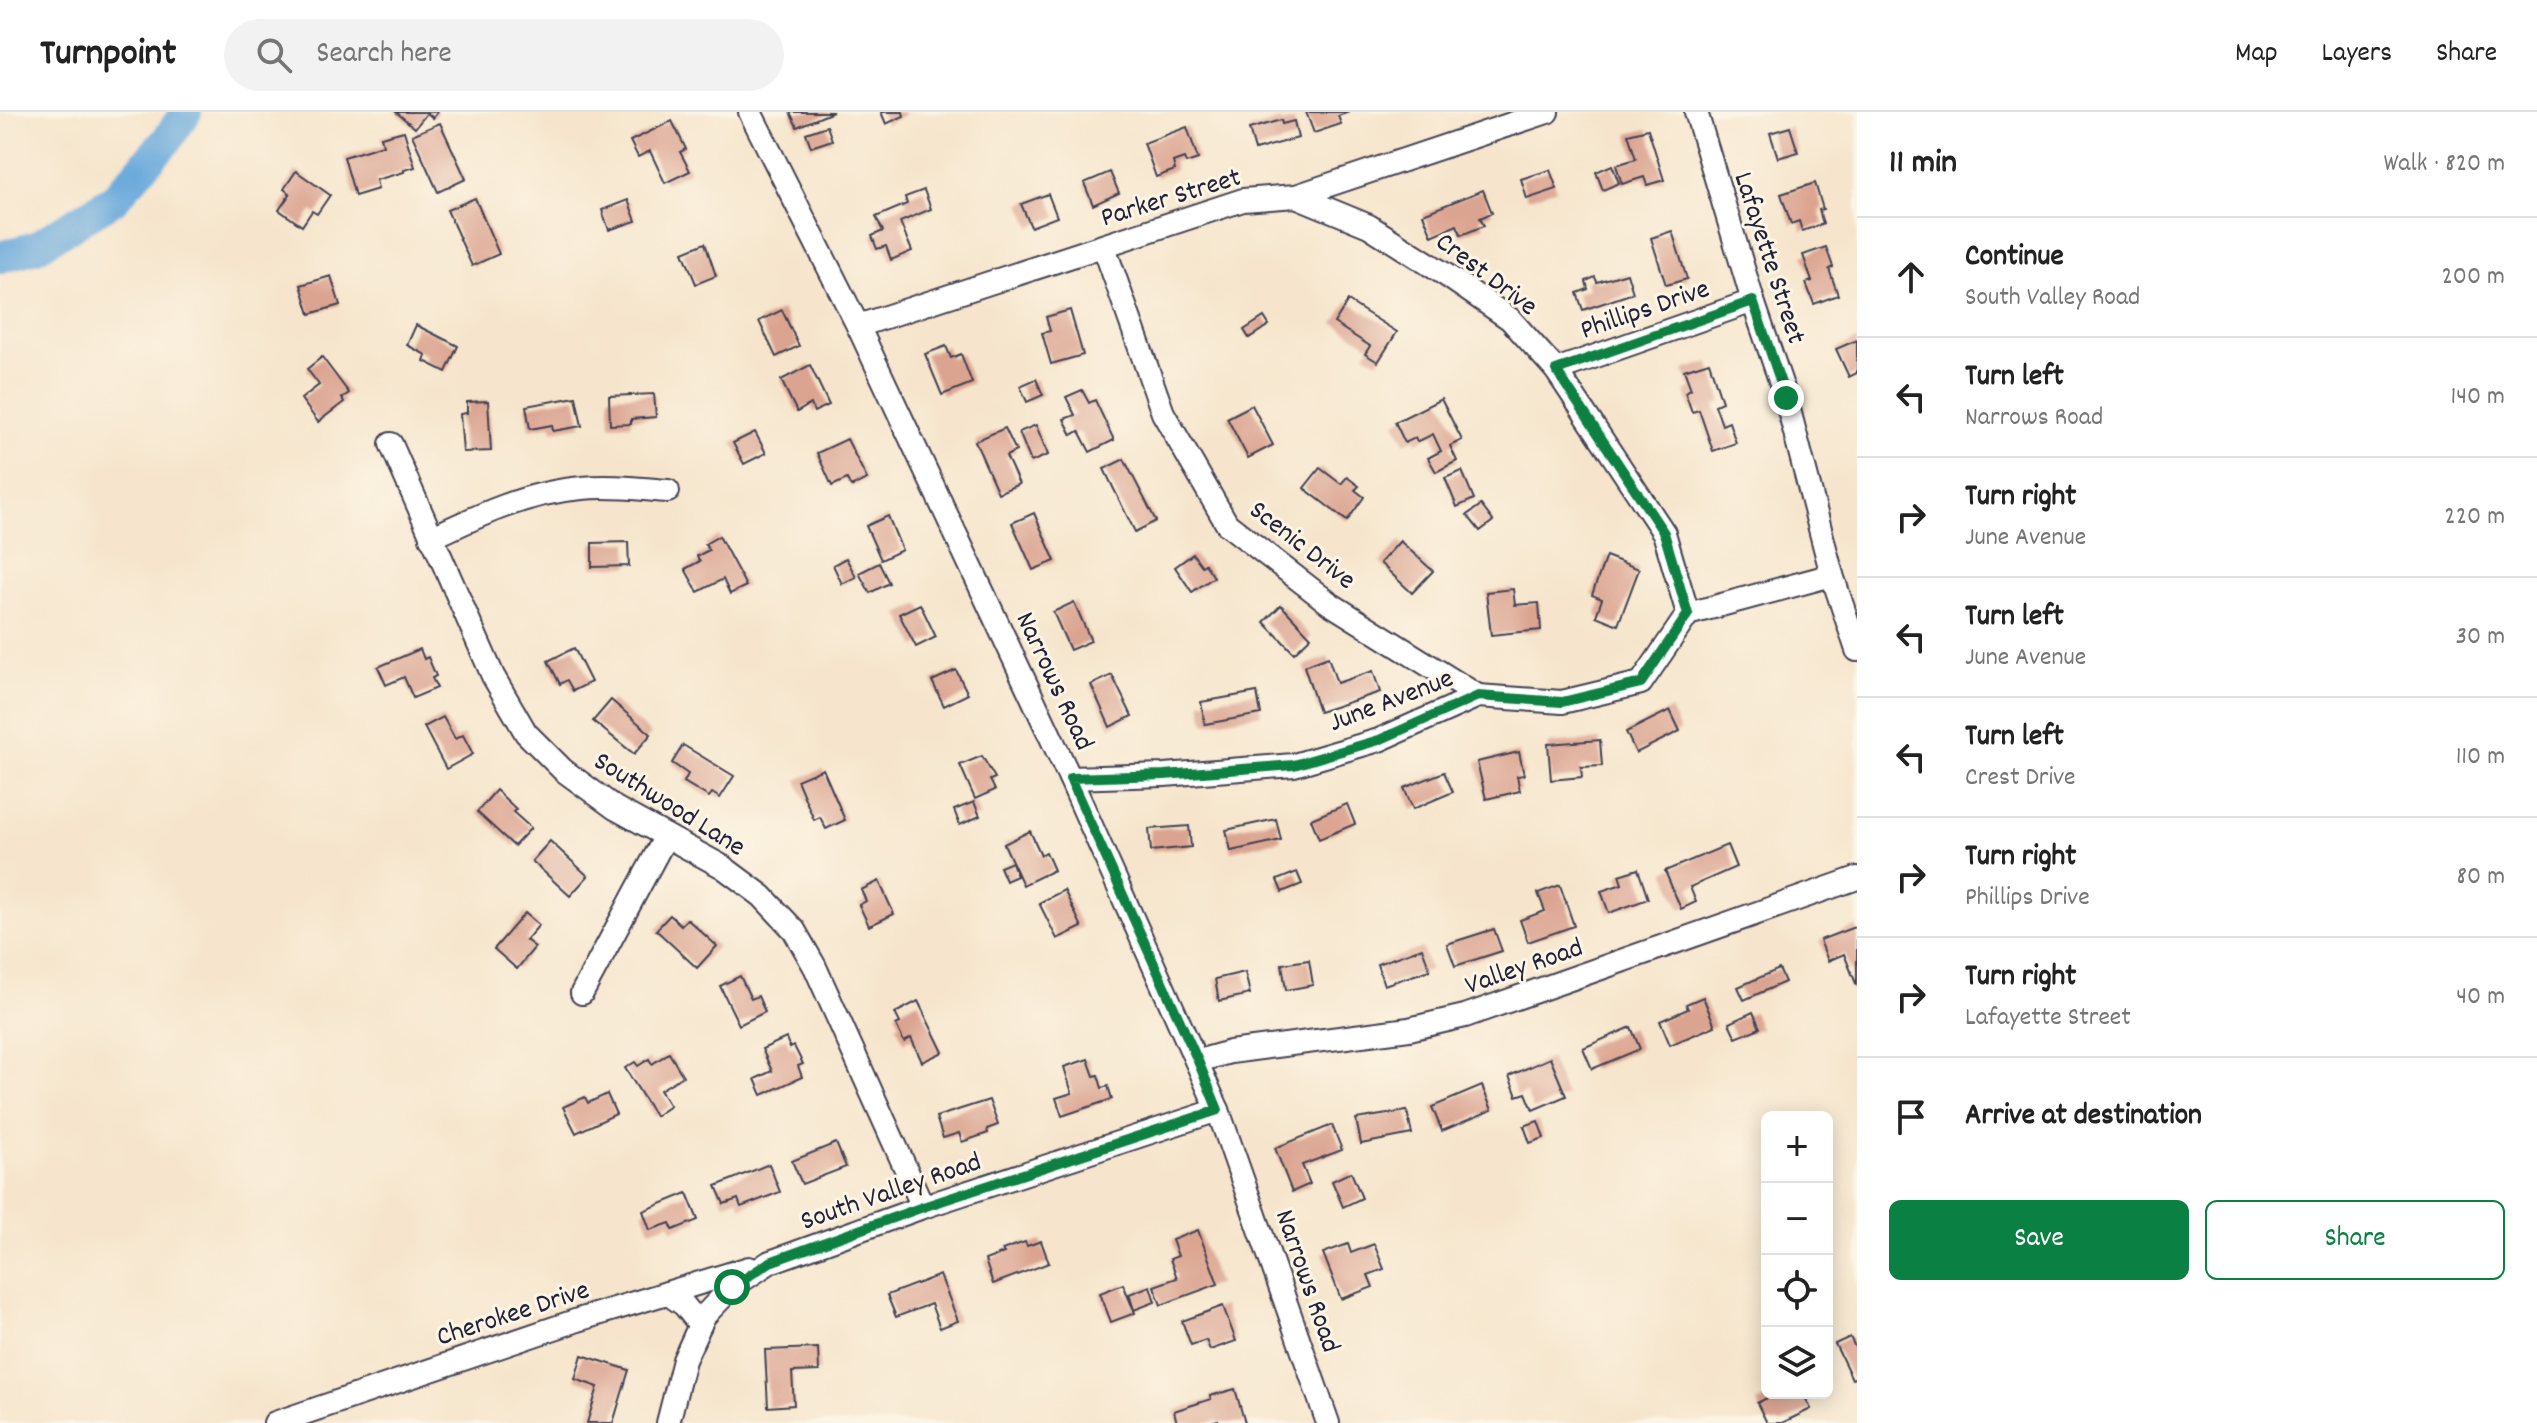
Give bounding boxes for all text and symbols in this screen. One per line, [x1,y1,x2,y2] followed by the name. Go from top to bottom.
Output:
[224,19,784,91] search box
[40,28,176,83] text: Turnpoint
[252,33,296,77] icon: search
[316,34,452,77] text: Search here
[2235,35,2278,75] text: Map
[2322,35,2392,75] text: Layers
[2436,35,2497,75] text: Share
[1889,140,1957,189] text: 11 min
[2383,146,2505,183] text: Walk · 820 m
[1096,159,1247,240] street label: Parker Street
[1721,167,1814,350] street label: Lafayette Street
[1425,224,1545,328] street label: Crest Drive
[1965,237,2064,280] text: Continue
[1889,255,1933,299] icon: ahead
[2441,259,2505,296] text: 200 m
[1576,271,1716,352] street label: Phillips Drive
[1965,280,2140,317] text: South Valley Road
[1965,357,2064,400] text: Turn left
[1889,375,1933,419] icon: left
[2451,379,2505,416] text: 140 m
[1768,380,1804,416] route end
[1965,400,2103,437] text: Narrows Road
[1965,477,2076,520] text: Turn right
[1239,493,1363,601] street label: Scenic Drive
[1889,495,1933,539] icon: right
[2444,499,2505,536] text: 220 m
[1965,520,2086,557] text: June Avenue
[1965,597,2064,640] text: Turn left
[1003,606,1102,758] street label: Narrows Road
[1889,615,1933,659] icon: left
[2455,619,2505,656] text: 30 m
[1965,640,2086,677] text: June Avenue
[1324,661,1460,745] street label: June Avenue
[1965,717,2064,760] text: Turn left
[1889,735,1933,779] icon: left
[2456,739,2505,776] text: 110 m
[585,744,752,869] street label: Southwood Lane
[1965,760,2076,797] text: Crest Drive
[1965,837,2076,880] text: Turn right
[1889,855,1933,899] icon: right
[2457,859,2505,896] text: 80 m
[1965,880,2090,917] text: Phillips Drive
[1460,930,1589,1008] street label: Valley Road
[1965,957,2076,1000] text: Turn right
[1889,975,1933,1019] icon: right
[2456,979,2505,1016] text: 40 m
[1965,1000,2131,1037] text: Lafayette Street
[1889,1095,1933,1139] icon: arrive
[1965,1096,2202,1139] text: Arrive at destination
[1761,1111,1833,1399] map controls
[1761,1111,1833,1183] button: +
[796,1144,987,1243] street label: South Valley Road
[1761,1183,1833,1255] button: −
[1889,1200,2189,1280] button: Save
[2205,1200,2505,1280] button: Share
[1262,1205,1348,1358] street label: Narrows Road
[1761,1255,1833,1327] button: locate
[714,1269,750,1305] route start
[432,1272,595,1359] street label: Cherokee Drive
[1761,1327,1833,1399] button: layers

